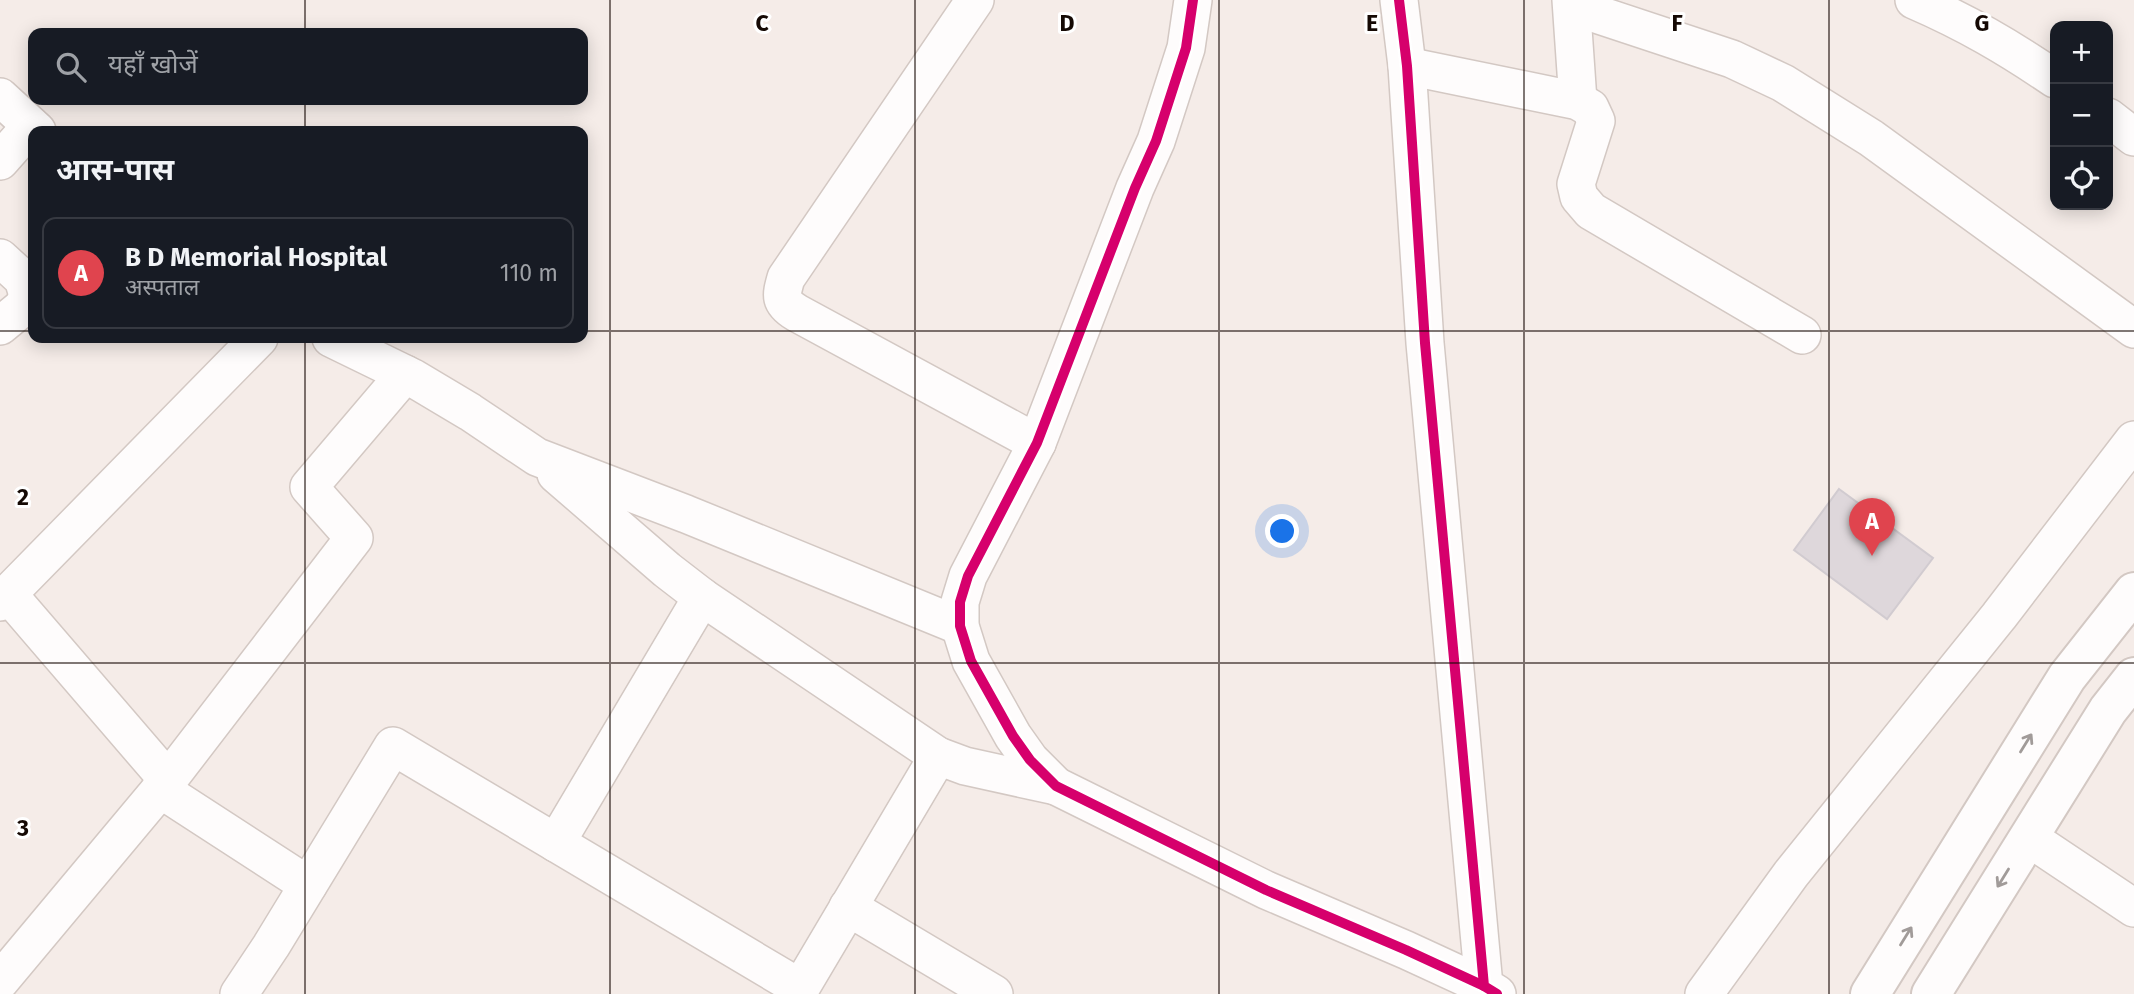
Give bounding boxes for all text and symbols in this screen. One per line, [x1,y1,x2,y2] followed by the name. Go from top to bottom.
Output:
[755,9,769,37] text: C
[1060,9,1075,37] text: D
[1366,9,1378,37] text: E
[1671,9,1683,37] text: F
[1975,9,1989,37] text: G
[2050,21,2113,210] map controls
[2050,21,2113,84] button: +
[28,28,588,105] search box
[52,48,90,86] icon: search
[108,49,198,80] text: यहाँ खोजें
[2050,84,2113,147] button: −
[2050,147,2113,210] button: locate
[56,152,174,188] text: आस-पास
[125,242,387,273] text: B D Memorial Hospital
[74,259,88,287] text: A
[500,259,558,287] text: 110 m
[125,273,199,301] text: अस्पताल
[17,483,29,511] text: 2
[1849,498,1895,556] pin: A
[1265,514,1299,548] your location
[2019,734,2034,753] one-way arrow
[16,814,29,842] text: 3
[1996,867,2010,887] one-way arrow
[1899,926,1913,946] one-way arrow

